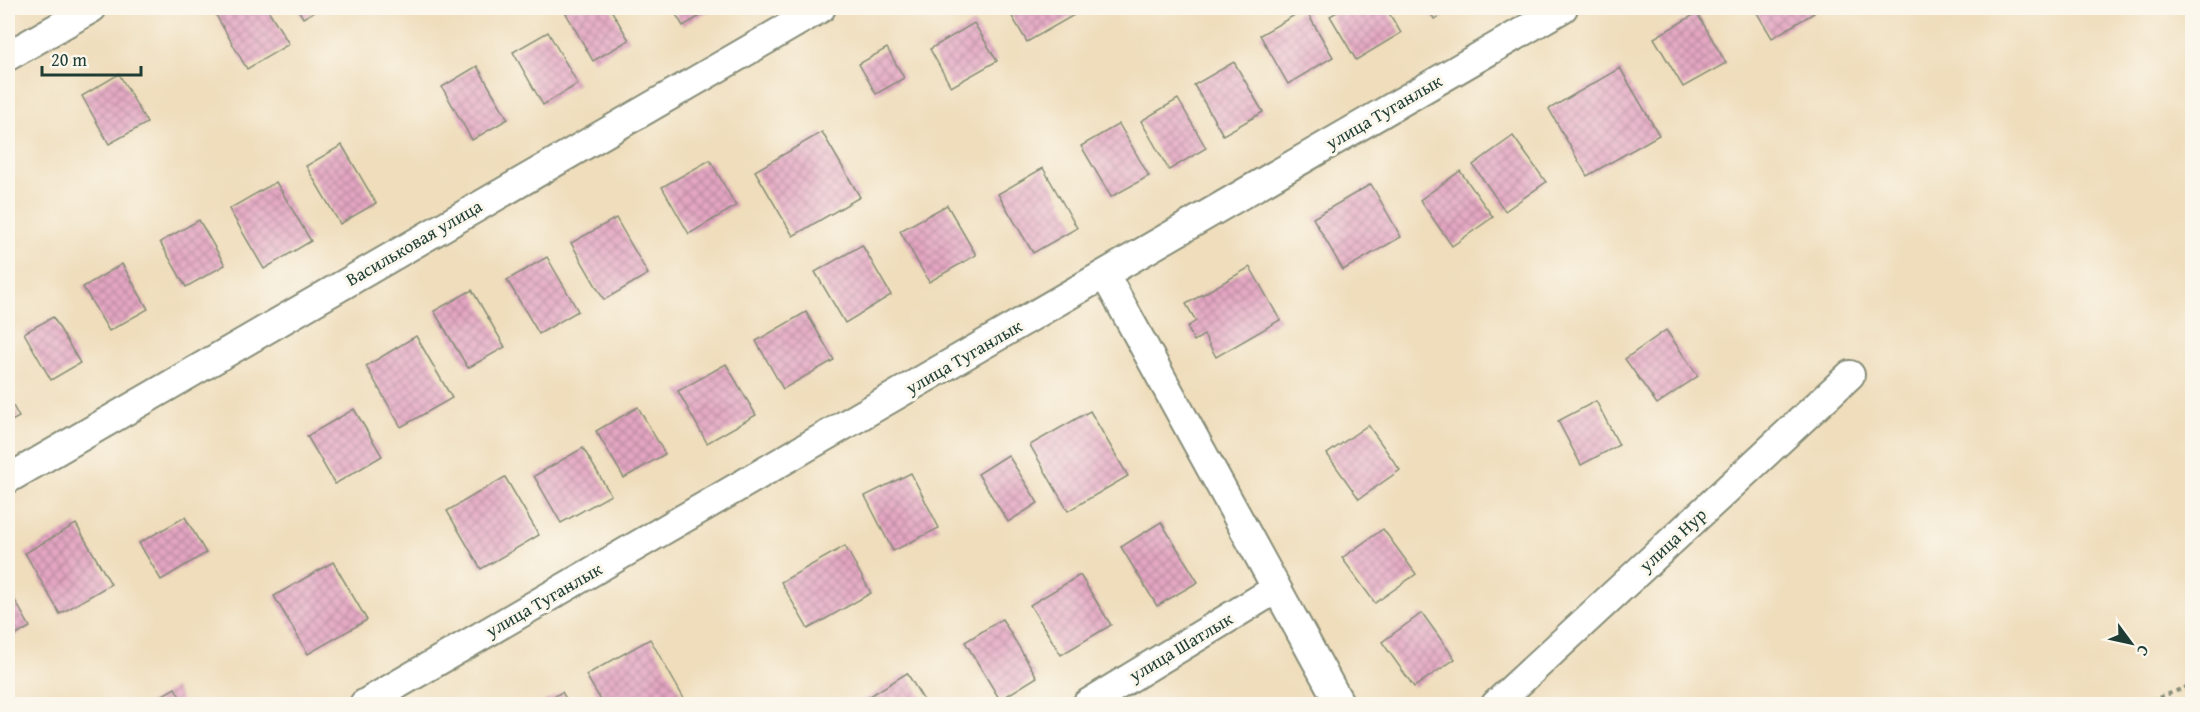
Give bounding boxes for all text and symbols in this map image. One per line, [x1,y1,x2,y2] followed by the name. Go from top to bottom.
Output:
[42,39,141,77] scale bar
[51,46,87,73] text: 20 m
[1320,67,1447,156] street label: улица Туганлык
[341,192,487,293] street label: Васильковая улица
[900,312,1027,401] street label: улица Туганлык
[1632,501,1713,579] street label: улица Нур
[480,555,607,644] street label: улица Туганлык
[1123,605,1238,689] street label: улица Шатлык
[2101,613,2161,673] north arrow
[2131,641,2156,661] text: С

